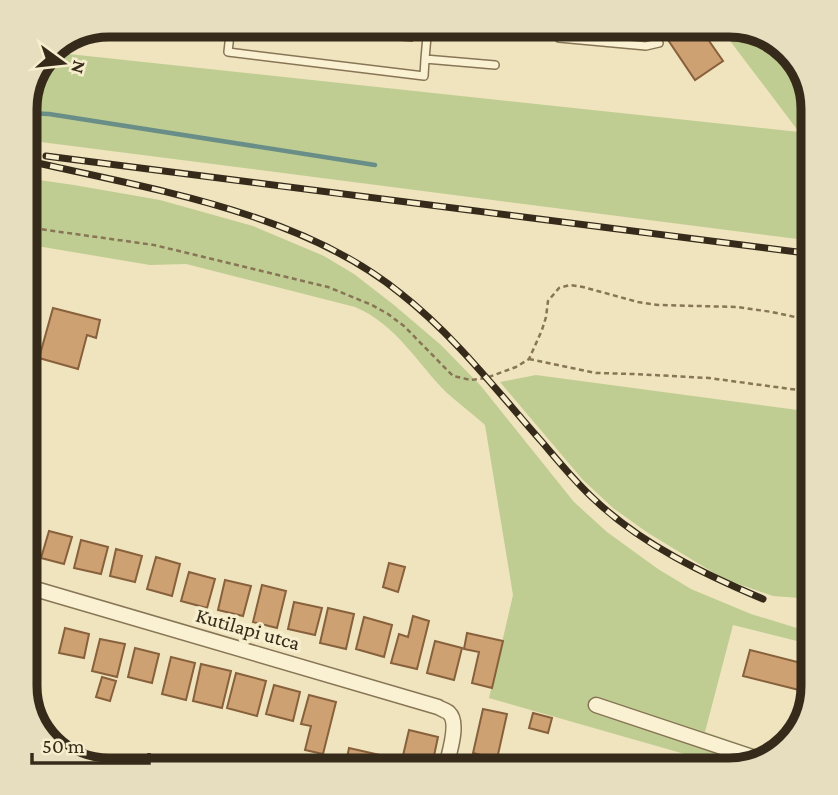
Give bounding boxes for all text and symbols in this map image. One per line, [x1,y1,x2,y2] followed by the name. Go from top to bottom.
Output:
[28,28,98,98] north arrow
[67,58,91,76] text: N
[193,603,303,655] street label: Kutilapi utca
[32,722,149,766] scale bar
[42,734,85,758] text: 50 m

